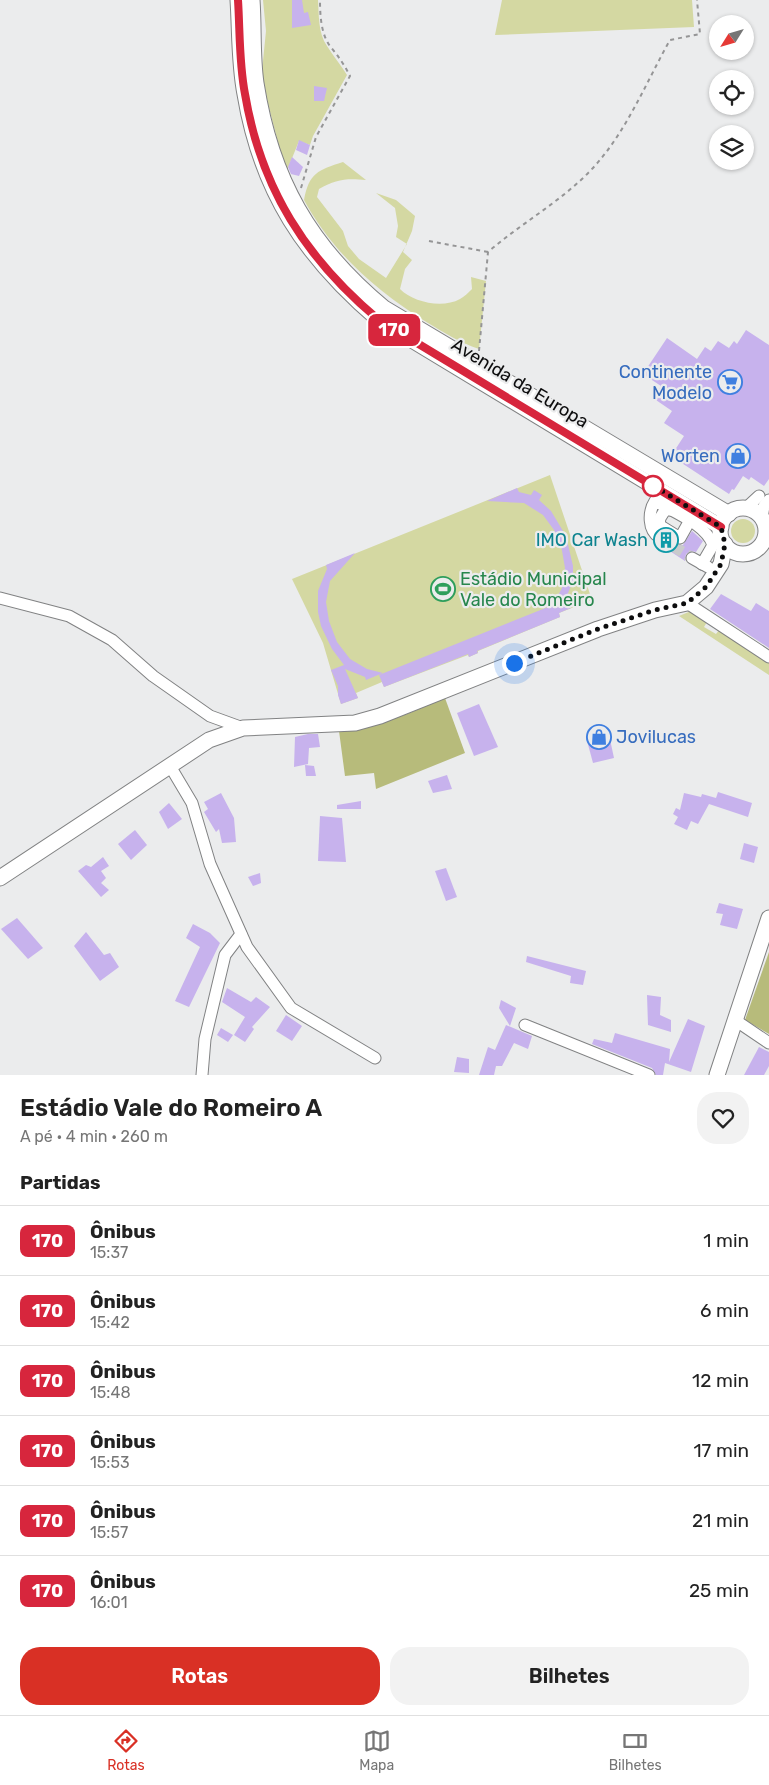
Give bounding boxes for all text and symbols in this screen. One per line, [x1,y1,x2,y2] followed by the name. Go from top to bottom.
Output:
[709,15,754,60] north arrow
[709,15,754,170] map controls
[709,70,754,115] button: locate
[709,125,754,170] button: layers
[365,314,423,346] line badge: 170
[378,319,410,341] text: 170
[448,333,592,433] street label: Avenida da Europa
[619,361,712,404] place label: Continente Modelo
[717,369,743,395] supermarket icon: Continente Modelo
[725,443,751,469] shop icon: Worten
[661,445,720,467] place label: Worten
[642,475,664,497] unlabelled marker
[653,527,679,553] building icon: IMO Car Wash
[536,529,648,551] place label: IMO Car Wash
[460,568,607,611] place label: Estádio Municipal Vale do Romeiro
[430,576,456,602] sports icon: Estádio Municipal Vale do Romeiro
[502,651,527,676] your location
[586,724,612,750] shop icon: Jovilucas
[616,726,696,748] place label: Jovilucas
[697,1092,749,1144] button: heart
[20,1094,322,1122] text: Estádio Vale do Romeiro A
[20,1127,168,1146] text: A pé · 4 min · 260 m
[20,1171,100,1194] text: Partidas
[90,1220,156,1243] text: Ônibus
[703,1229,749,1252] text: 1 min
[32,1230,63,1252] text: 170
[90,1243,128,1262] text: 15:37
[90,1290,156,1313] text: Ônibus
[700,1299,749,1322] text: 6 min
[32,1300,63,1322] text: 170
[90,1313,130,1332] text: 15:42
[90,1360,156,1383] text: Ônibus
[692,1369,749,1392] text: 12 min
[32,1370,63,1392] text: 170
[90,1383,131,1402] text: 15:48
[90,1430,156,1453] text: Ônibus
[693,1439,749,1462] text: 17 min
[32,1440,63,1462] text: 170
[90,1453,130,1472] text: 15:53
[90,1500,156,1523] text: Ônibus
[692,1509,749,1532] text: 21 min
[32,1510,63,1532] text: 170
[90,1523,128,1542] text: 15:57
[90,1570,156,1593] text: Ônibus
[689,1579,749,1602] text: 25 min
[32,1580,63,1602] text: 170
[90,1593,128,1612] text: 16:01
[20,1647,380,1705] button: Rotas
[390,1647,749,1705] button: Bilhetes
[107,1727,145,1774] tab: Rotas
[359,1727,394,1774] tab: Mapa
[609,1727,662,1774] tab: Bilhetes

